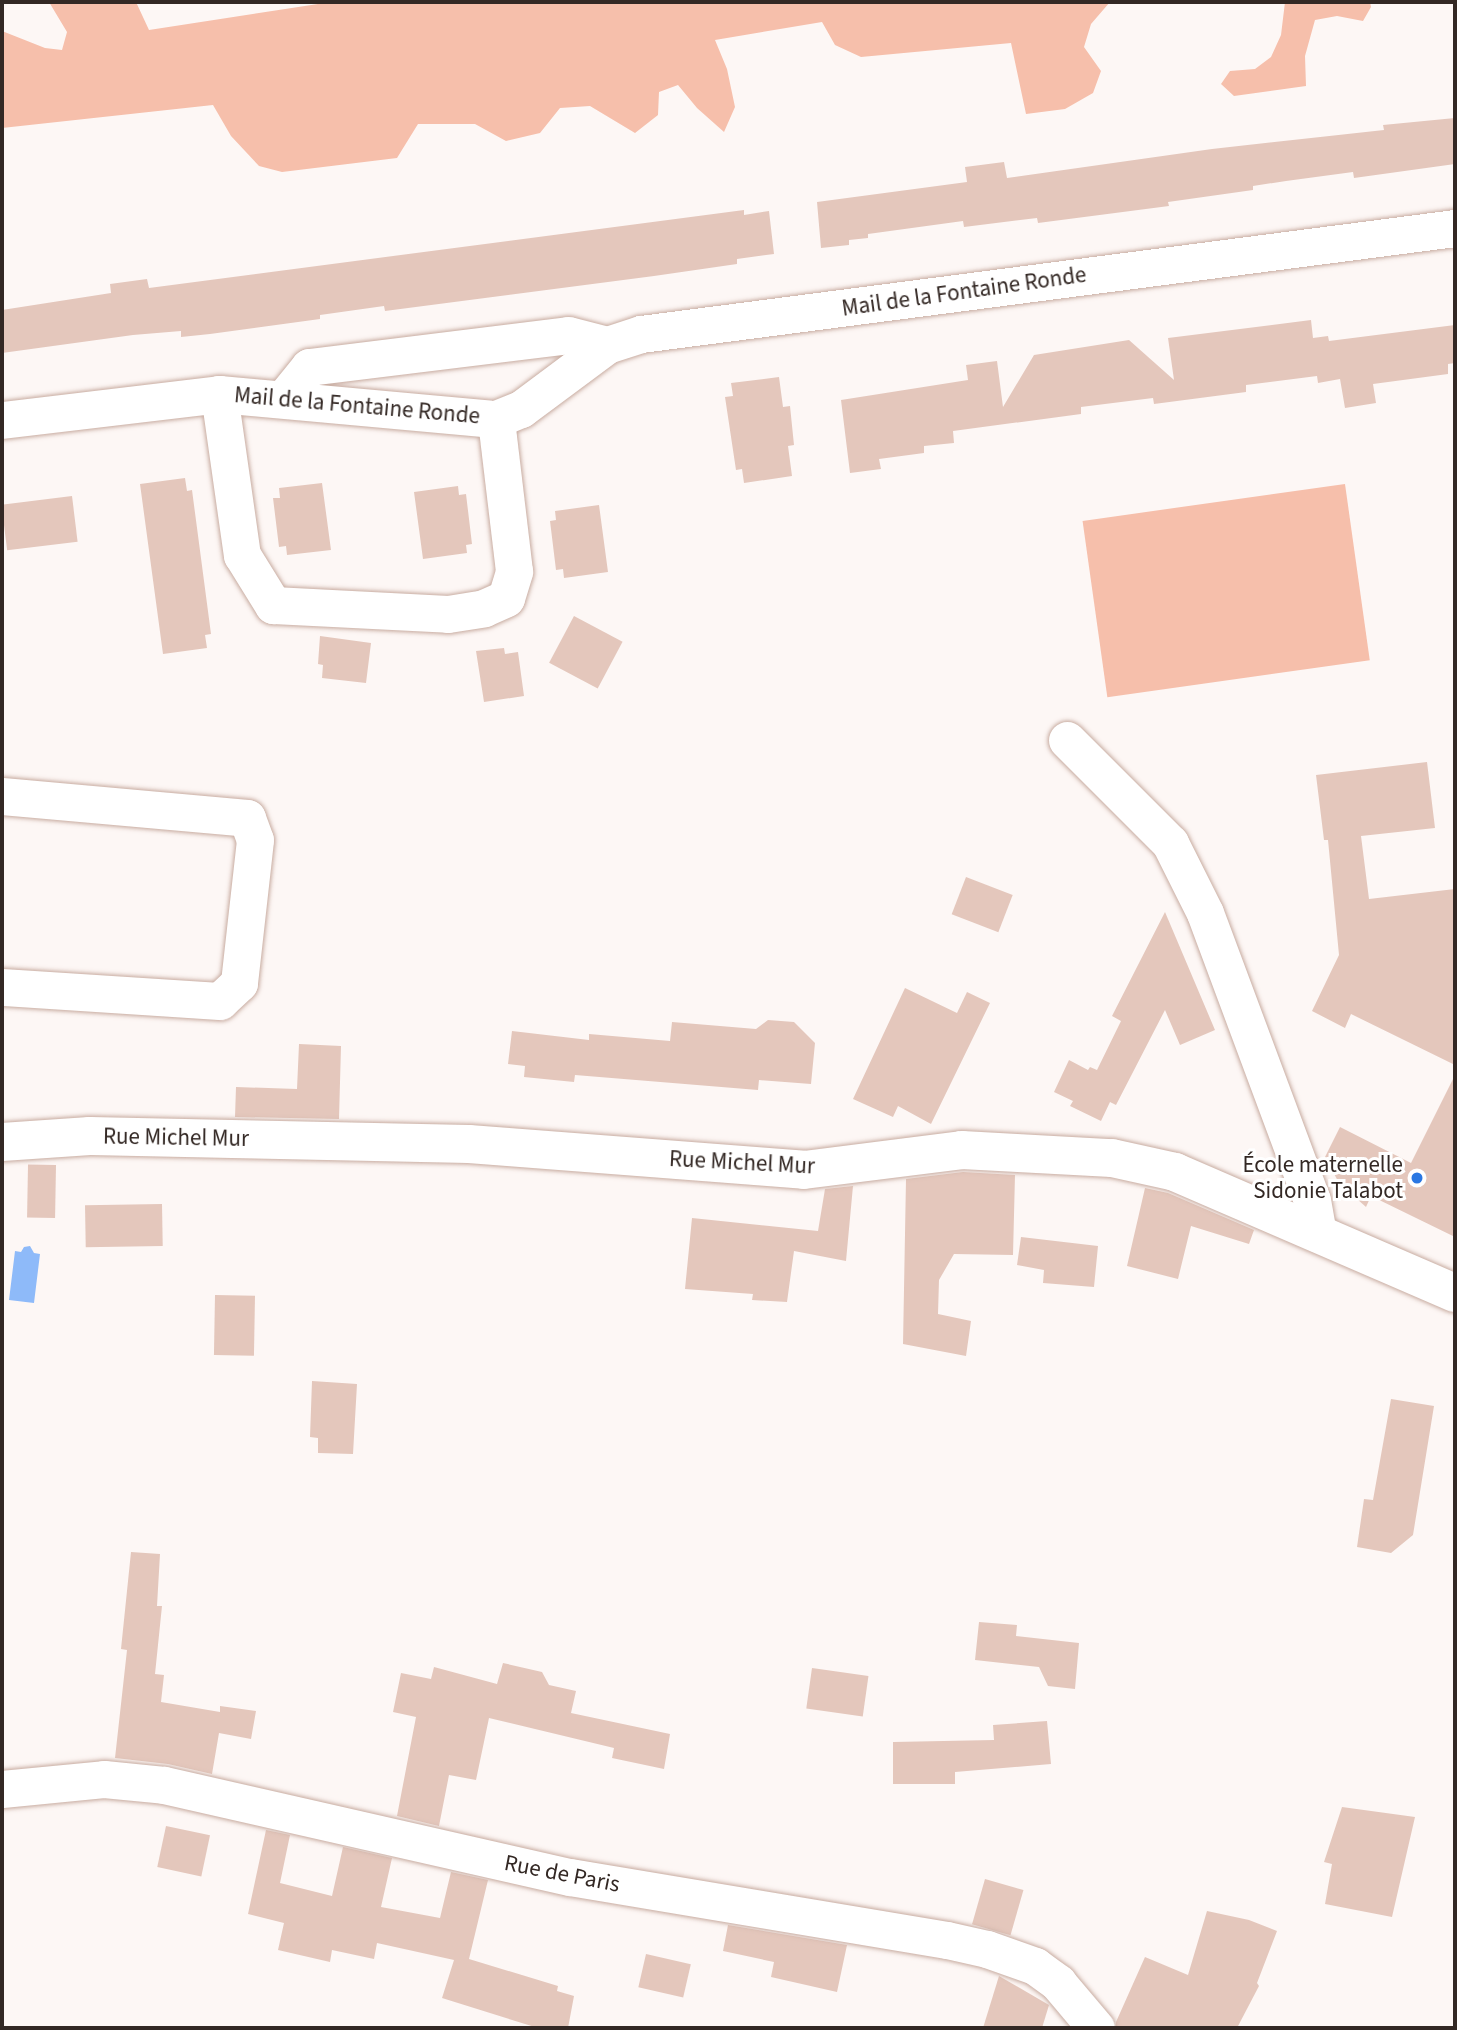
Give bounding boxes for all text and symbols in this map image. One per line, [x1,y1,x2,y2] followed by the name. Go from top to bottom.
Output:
[840,261,1088,323] street label: Mail de la Fontaine Ronde
[233,382,481,430] street label: Mail de la Fontaine Ronde
[103,1123,249,1153] street label: Rue Michel Mur
[668,1145,816,1181] street label: Rue Michel Mur
[1242,1151,1403,1205] place label: École maternelle Sidonie Talabot
[1409,1170,1425,1186] marker: École maternelle Sidonie Talabot
[502,1849,622,1899] street label: Rue de Paris

